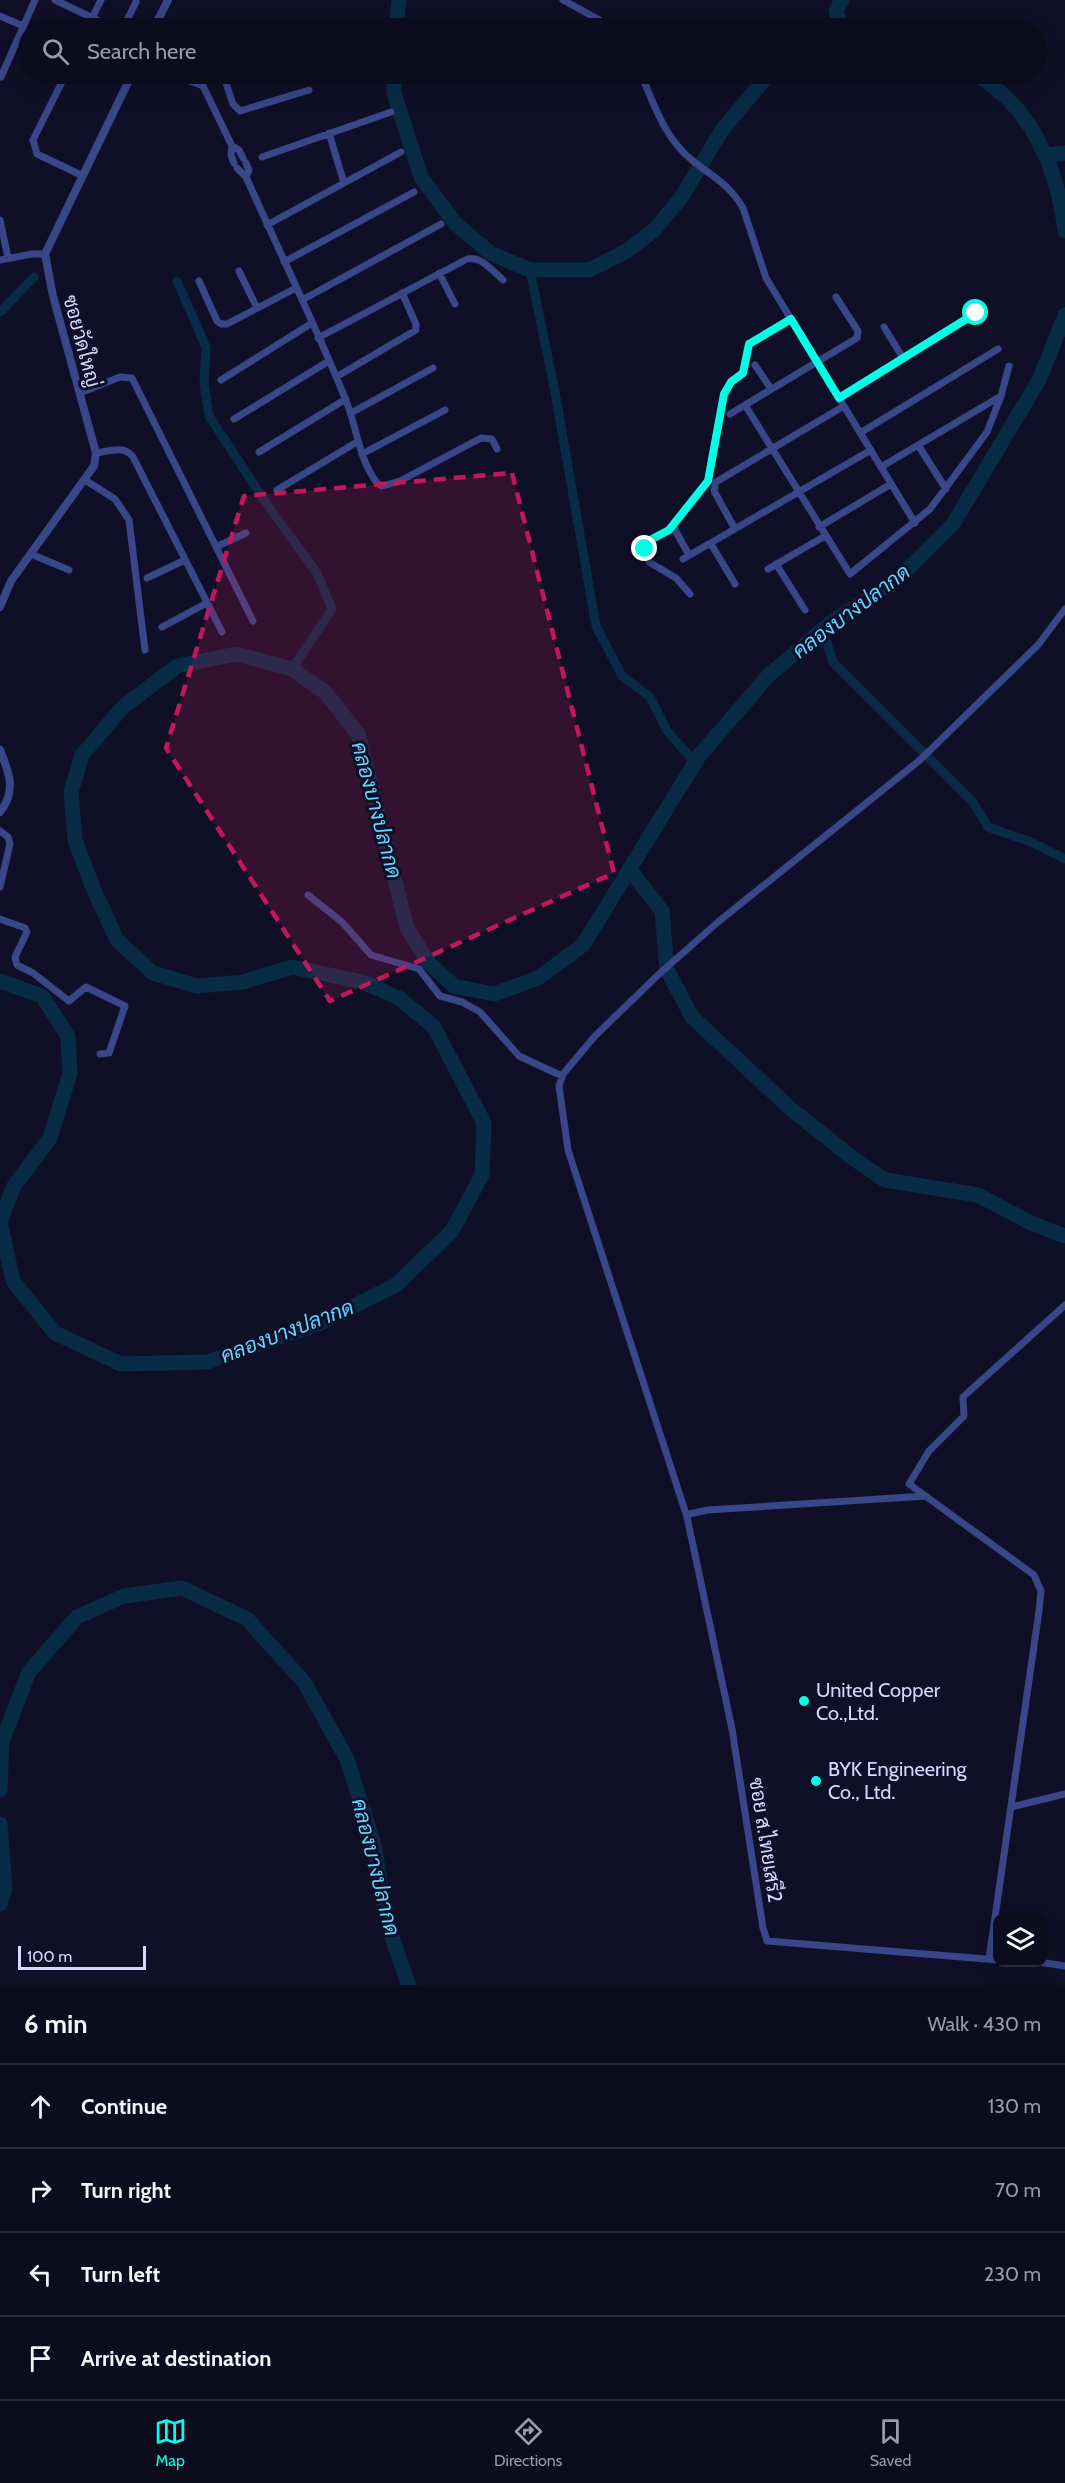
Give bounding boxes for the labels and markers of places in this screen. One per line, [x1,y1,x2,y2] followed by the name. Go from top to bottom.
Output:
[816,1678,941,1725] place label: United Copper Co.,Ltd.
[797,1694,811,1708] marker: United Copper Co.,Ltd.
[828,1757,968,1804] place label: BYK Engineering Co., Ltd.
[809,1774,823,1788] marker: BYK Engineering Co., Ltd.

